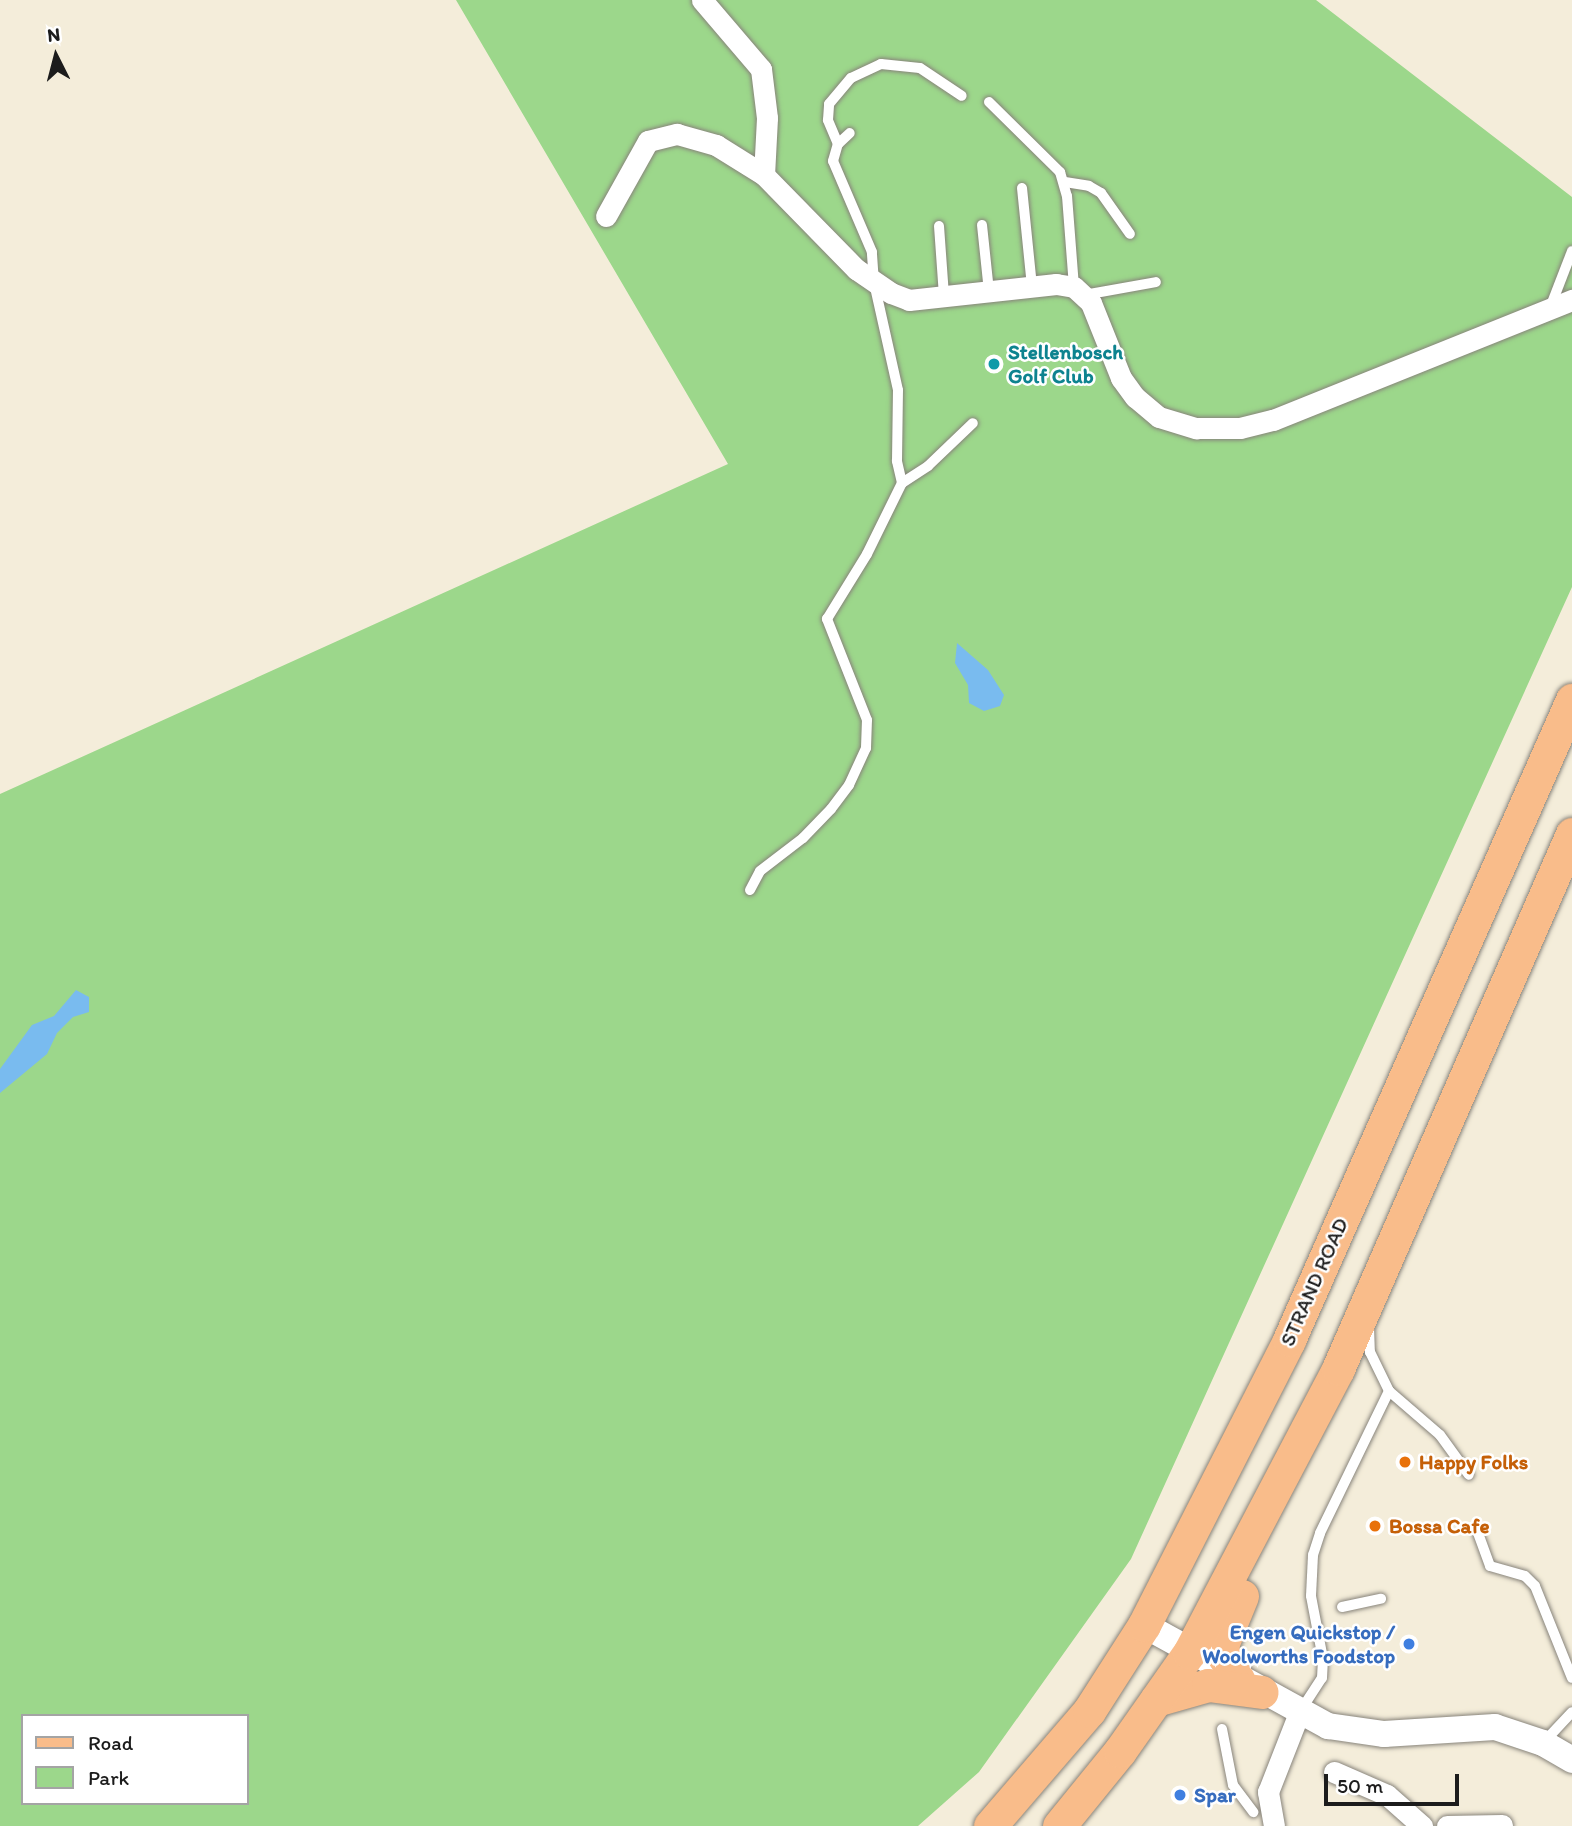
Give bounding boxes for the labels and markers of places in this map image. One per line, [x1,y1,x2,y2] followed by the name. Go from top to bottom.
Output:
[1008,339,1123,389] place label: Stellenbosch Golf Club
[986,356,1002,372] marker: Stellenbosch Golf Club
[1419,1449,1528,1475] place label: Happy Folks
[1397,1454,1413,1470] marker: Happy Folks
[1389,1513,1489,1539] place label: Bossa Cafe
[1367,1518,1383,1534] marker: Bossa Cafe
[1202,1619,1395,1669] place label: Engen Quickstop / Woolworths Foodstop
[1401,1636,1417,1652] marker: Engen Quickstop / Woolworths Foodstop
[1194,1782,1236,1808] place label: Spar
[1172,1787,1188,1803] marker: Spar

